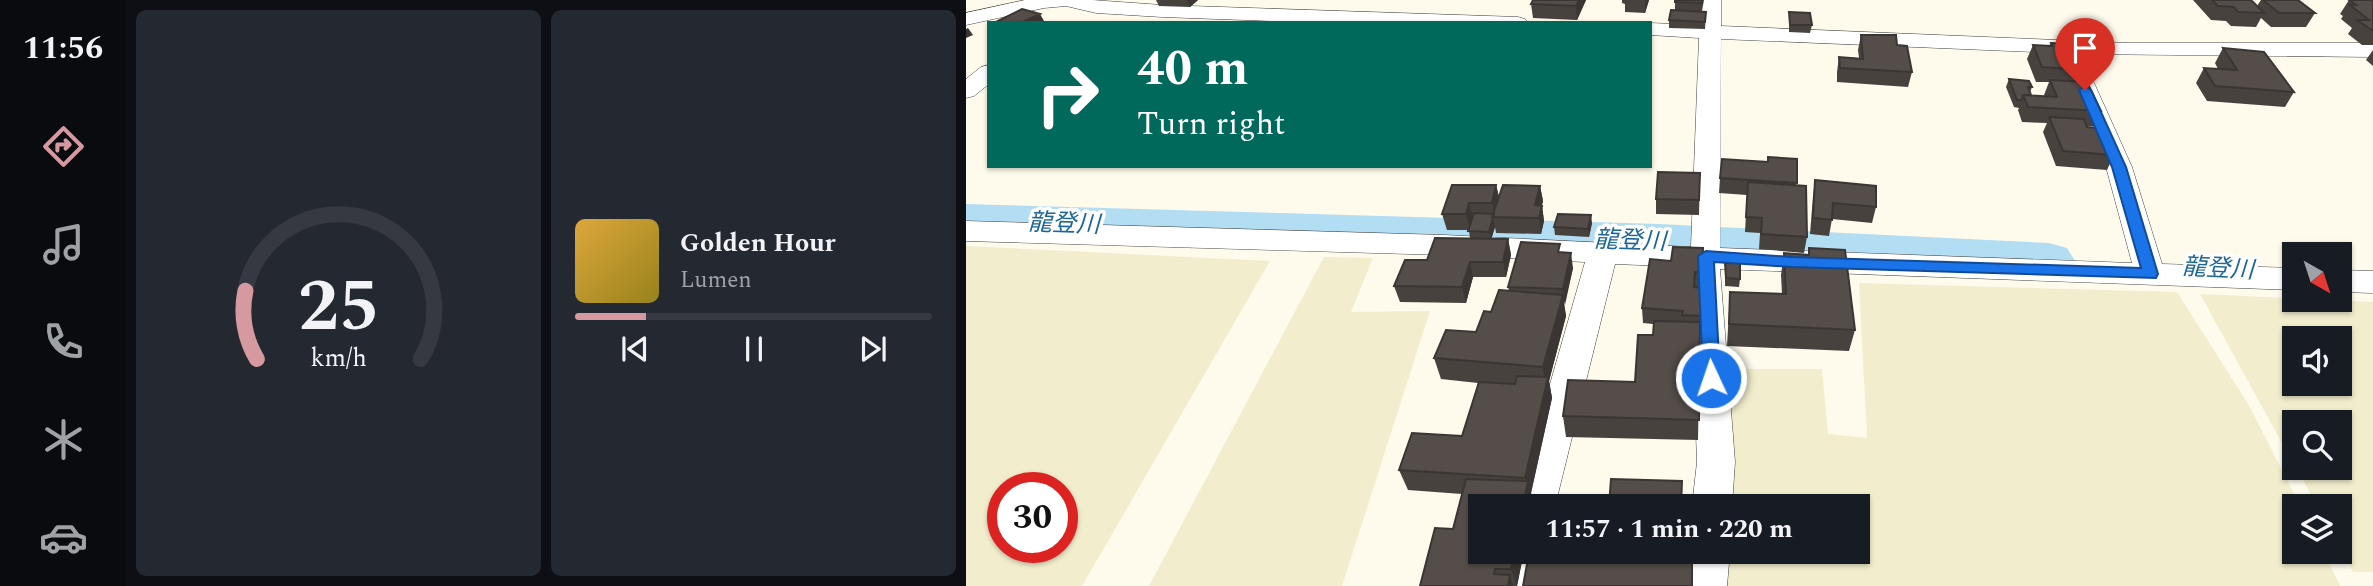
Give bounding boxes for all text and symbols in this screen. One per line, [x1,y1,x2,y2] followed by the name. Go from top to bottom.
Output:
[2055,18,2115,90] pin
[23,24,103,73] text: 11:56
[2066,29,2104,67] icon: arrive
[1137,32,1248,107] text: 40 m
[1022,49,1113,140] icon: right
[1137,100,1285,149] text: Turn right
[39,122,88,171] icon: directions
[1027,205,1104,243] water label: 龍登川
[39,220,88,269] icon: music
[1593,222,1670,260] water label: 龍登川
[680,223,836,263] text: Golden Hour
[2282,242,2352,312] north arrow
[2282,242,2352,564] map controls
[2181,249,2258,289] water label: 龍登川
[298,252,379,363] text: 25
[680,263,752,298] text: Lumen
[39,317,88,366] icon: phone
[2282,326,2352,396] button: sound
[616,330,654,368] icon: previous
[735,330,773,368] icon: pause
[854,330,892,368] icon: next
[310,340,367,378] text: km/h
[1674,341,1748,415] position arrow
[2282,410,2352,480] button: search
[39,415,88,464] icon: climate
[987,472,1078,563] speed limit sign: 30
[2282,494,2352,564] button: layers
[1545,509,1793,549] text: 11:57 · 1 min · 220 m
[39,513,88,562] icon: car

